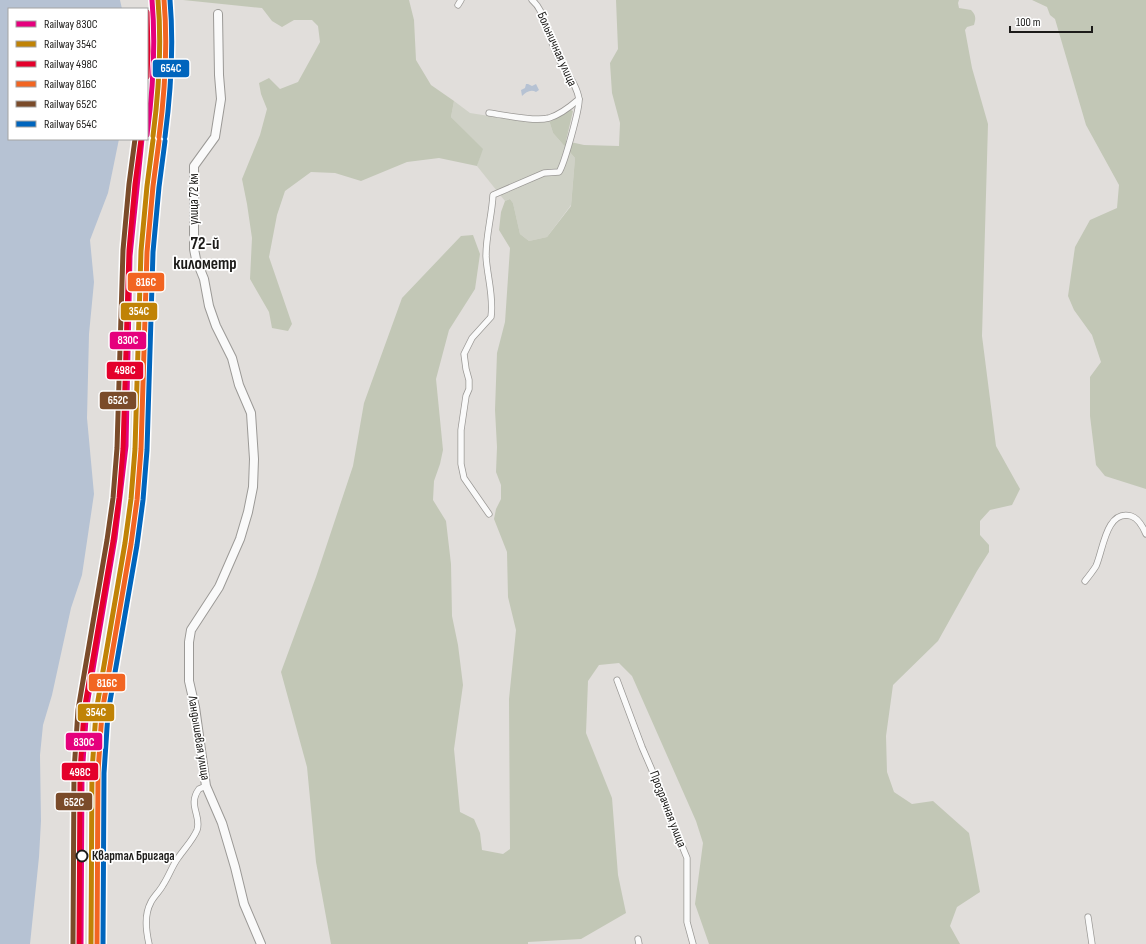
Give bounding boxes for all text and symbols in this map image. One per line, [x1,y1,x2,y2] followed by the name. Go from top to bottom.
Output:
[8,8,148,140] legend
[1010,8,1092,34] scale bar
[533,9,581,89] street label: Больничная улица
[1016,15,1041,30] text: 100 m
[44,17,98,32] text: Railway 830С
[44,37,97,52] text: Railway 354С
[44,57,98,72] text: Railway 498С
[152,59,190,78] line badge: 654С
[161,62,182,75] text: 654С
[44,77,97,92] text: Railway 816С
[44,97,97,112] text: Railway 652С
[44,117,97,132] text: Railway 654С
[186,173,202,225] street label: улица 72 км
[173,234,237,274] district label: 72-й километр
[127,272,165,292] line badge: 816С
[136,276,157,289] text: 816С
[120,302,158,321] line badge: 354С
[129,305,150,318] text: 354С
[109,331,147,350] line badge: 830С
[118,334,139,347] text: 830С
[106,361,144,380] line badge: 498С
[114,364,136,377] text: 498С
[99,391,137,410] line badge: 652С
[108,394,129,407] text: 652С
[88,673,126,692] line badge: 816С
[97,677,118,690] text: 816С
[184,694,214,781] street label: Ландышевая улица
[77,703,115,722] line badge: 354С
[86,706,107,719] text: 354С
[65,732,103,751] line badge: 830С
[74,736,95,749] text: 830С
[61,762,99,781] line badge: 498С
[69,766,91,779] text: 498С
[646,769,690,849] street label: Прозрачная улица
[55,792,93,811] line badge: 652С
[64,796,85,809] text: 652С
[92,848,175,864] place label: Квартал Бригада
[75,849,89,863] marker: Квартал Бригада

